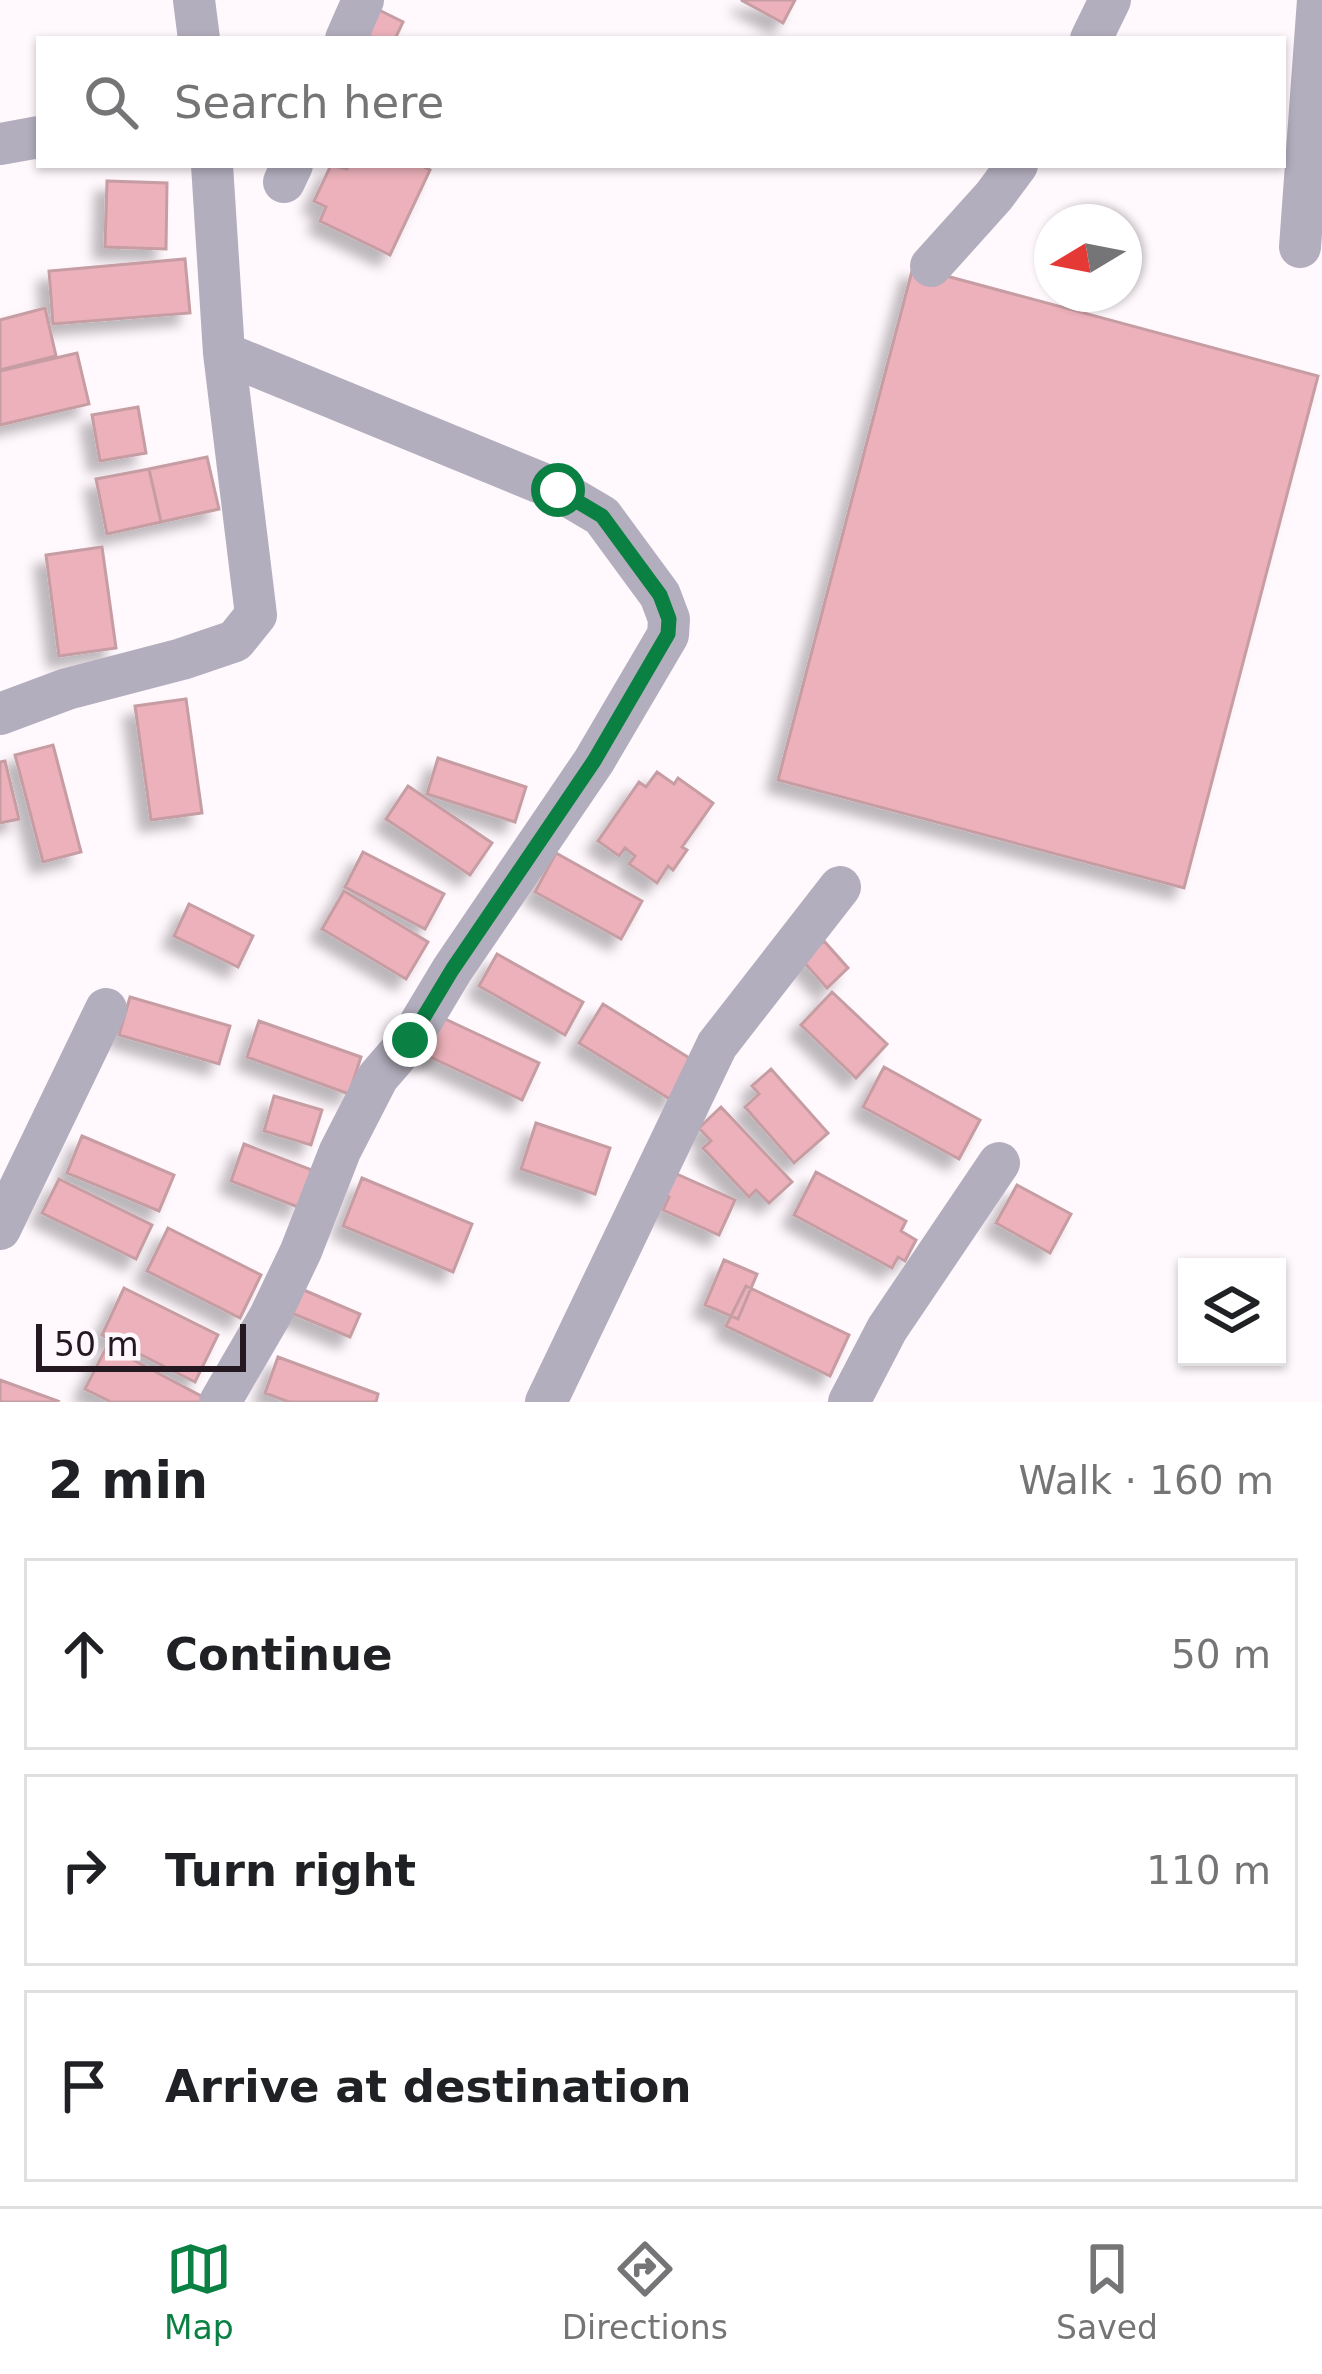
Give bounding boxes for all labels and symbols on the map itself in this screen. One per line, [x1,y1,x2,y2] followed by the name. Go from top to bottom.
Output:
[1034,204,1142,312] north arrow
[531,463,585,517] route start
[383,1013,437,1067] route end
[36,1318,246,1371] scale bar

